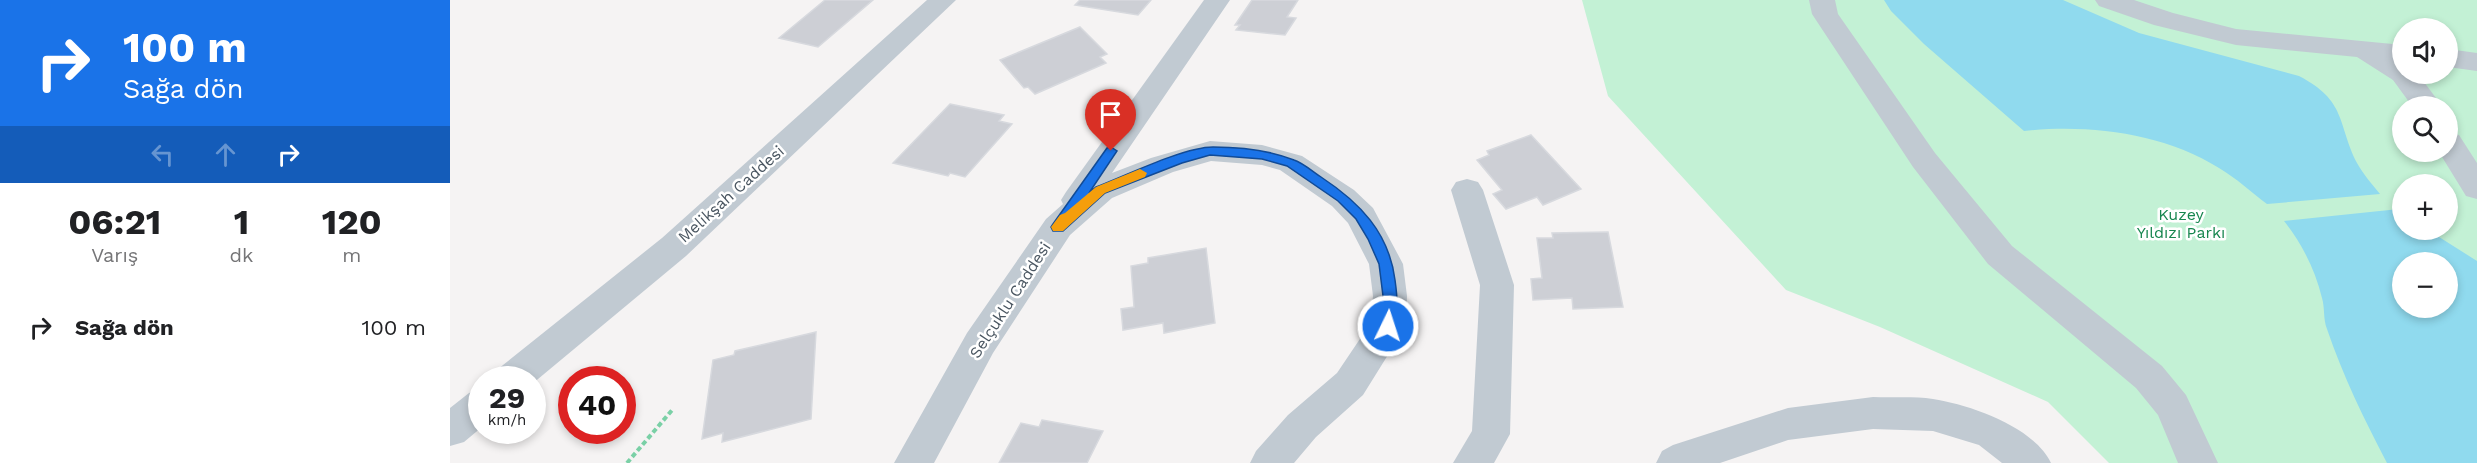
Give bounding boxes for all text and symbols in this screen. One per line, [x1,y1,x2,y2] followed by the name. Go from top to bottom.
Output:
[2392,18,2458,318] map controls
[2392,18,2458,84] button: sound
[123,23,247,72] text: 100 m
[24,24,102,102] icon: right
[123,73,243,105] text: Sağa dön
[1085,89,1136,151] pin
[2392,96,2458,162] button: search
[1094,98,1127,131] icon: arrive
[146,138,179,171] icon: left
[209,138,242,171] icon: ahead
[272,138,305,171] icon: right
[674,142,788,246] street label: Melikşah Caddesi
[2392,174,2458,240] button: +
[68,201,161,243] text: 06:21
[234,201,249,243] text: 1
[322,201,382,243] text: 120
[2137,205,2225,242] park label: Kuzey Yıldızı Parkı
[965,238,1055,362] street label: Selçuklu Caddesi
[91,243,138,267] text: Varış
[230,243,253,267] text: dk
[342,243,361,267] text: m
[2392,252,2458,318] button: −
[1356,294,1420,358] position arrow
[24,311,57,344] icon: right
[75,315,174,340] text: Sağa dön
[362,315,426,340] text: 100 m
[558,366,636,444] speed limit sign: 40
[489,380,525,415] text: 29
[488,411,526,429] text: km/h

